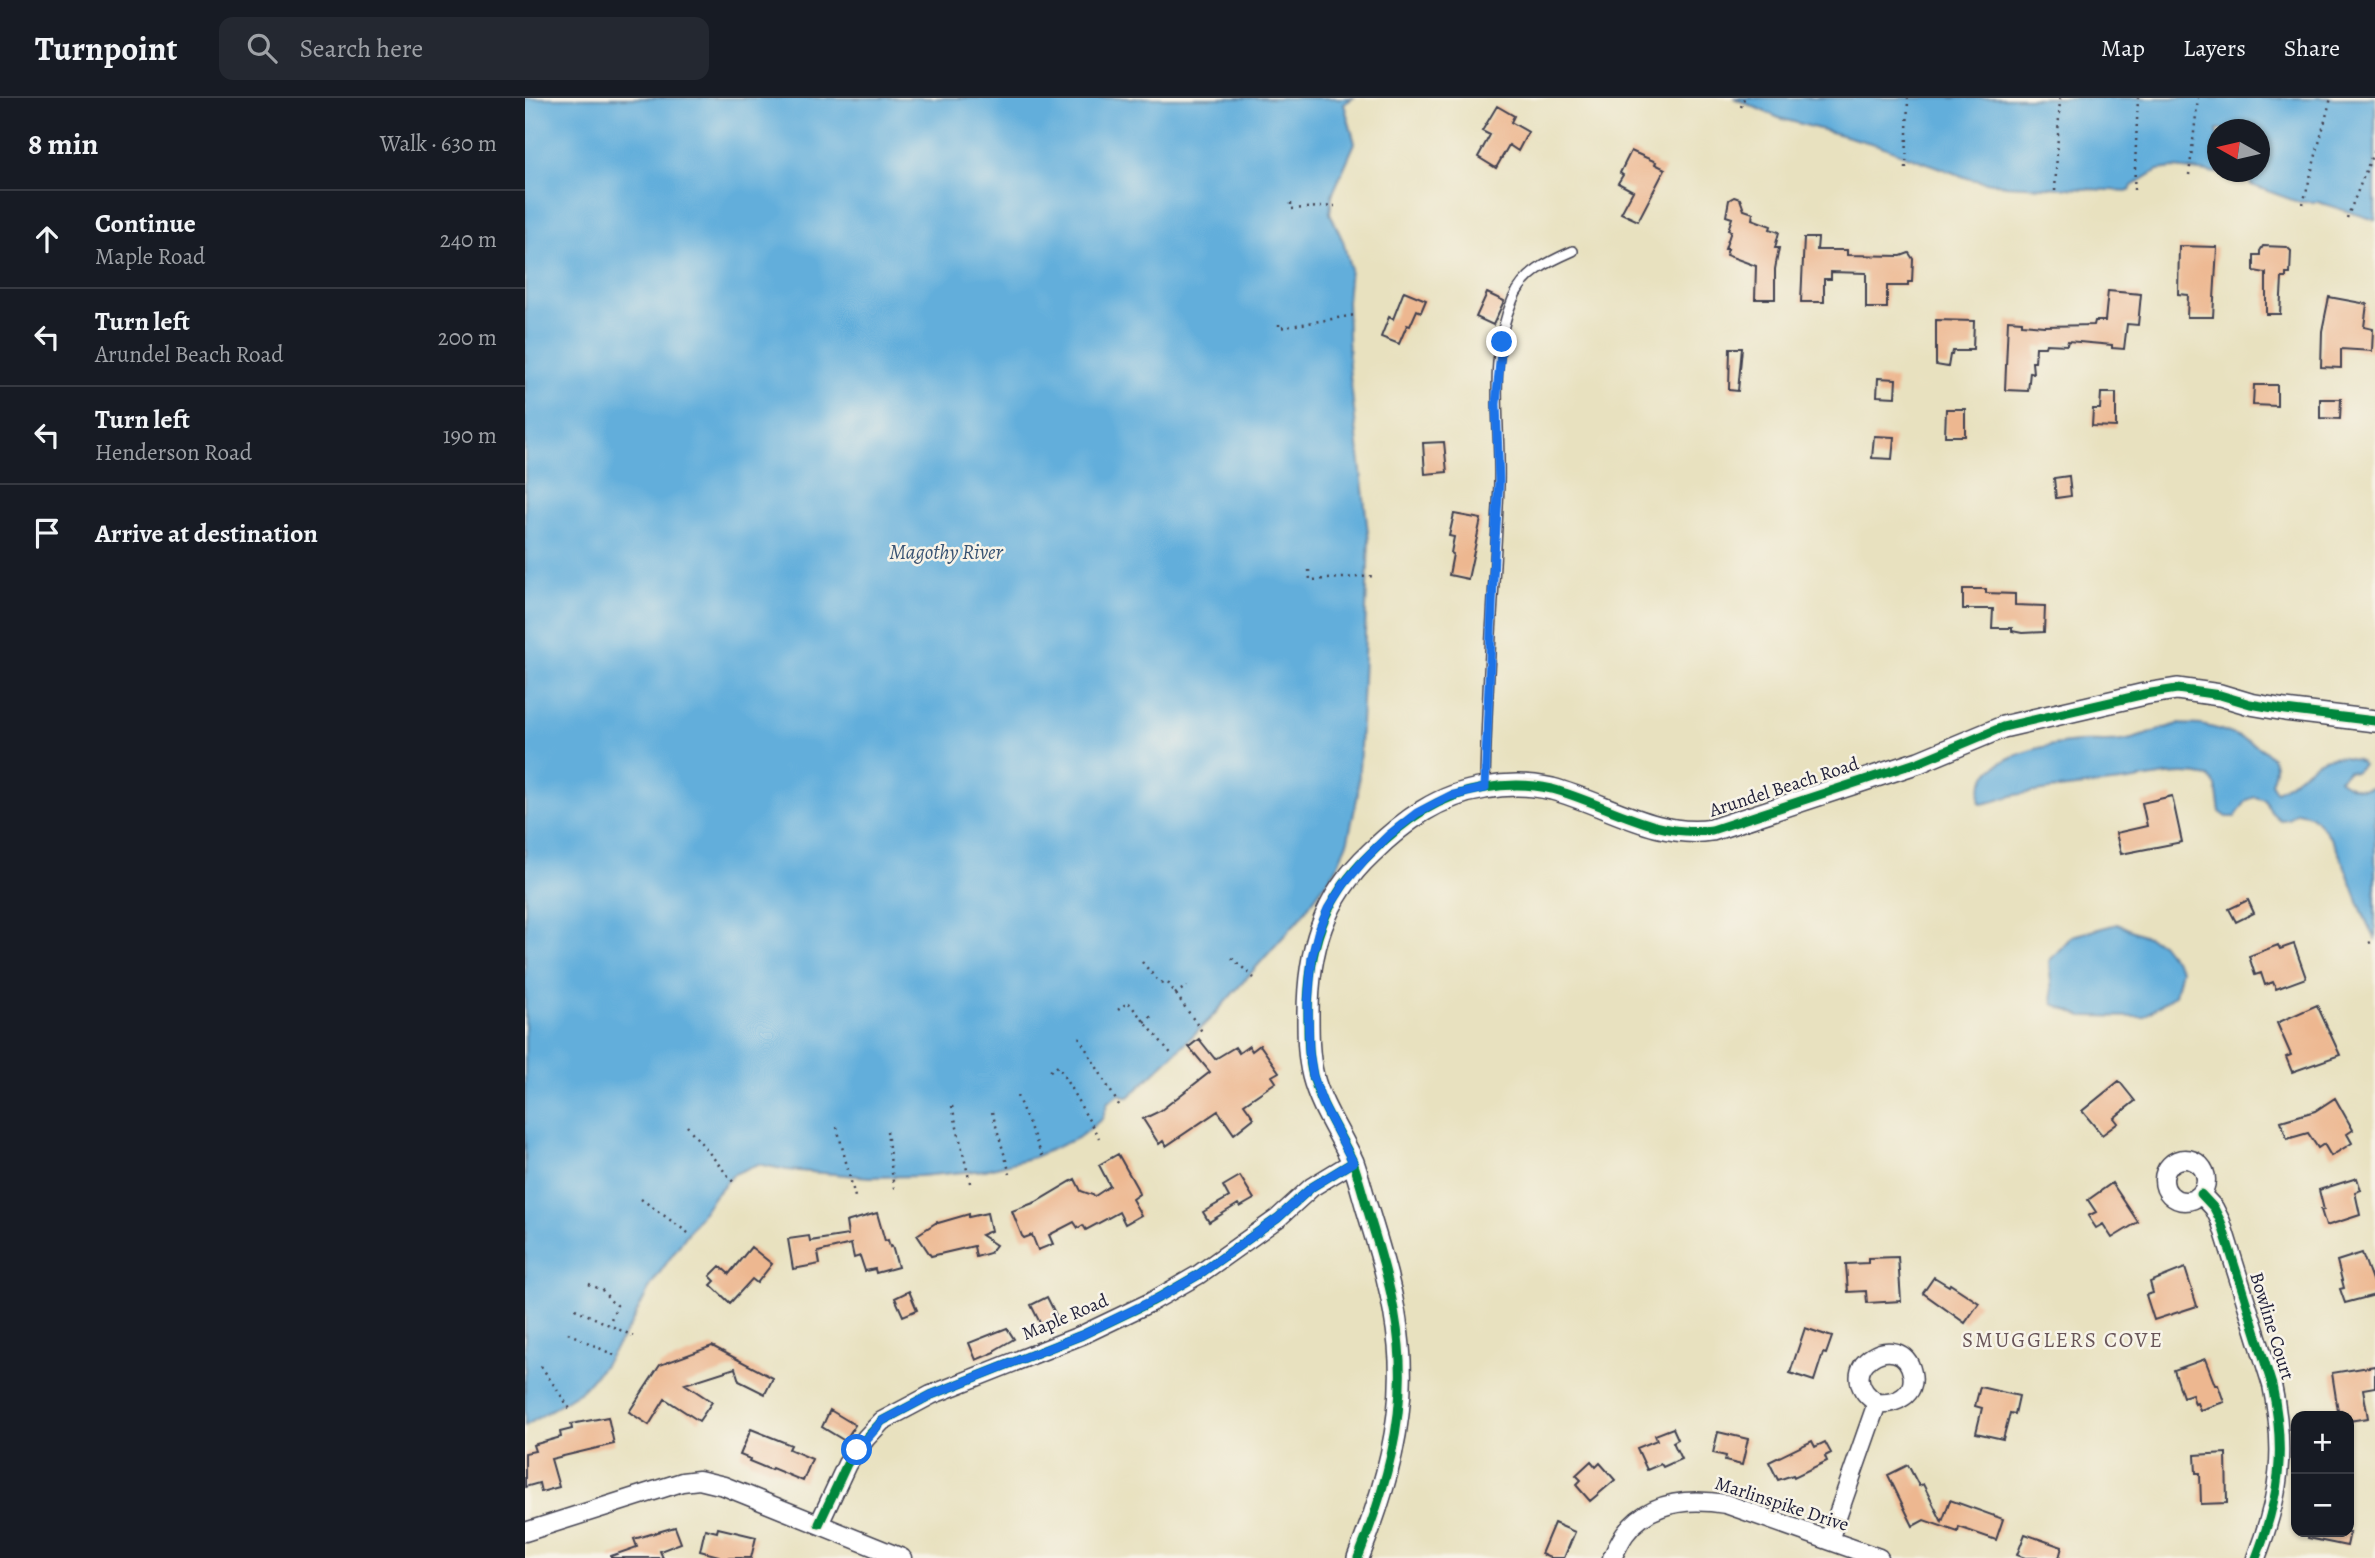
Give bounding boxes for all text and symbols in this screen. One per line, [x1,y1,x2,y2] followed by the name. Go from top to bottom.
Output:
[219,17,709,80] search box
[35,26,177,71] text: Turnpoint
[243,29,281,67] icon: search
[299,31,423,66] text: Search here
[2101,32,2145,64] text: Map
[2183,32,2246,64] text: Layers
[2284,32,2340,64] text: Share
[2207,119,2270,182] north arrow
[28,124,98,164] text: 8 min
[380,128,497,159] text: Walk · 630 m
[95,206,196,241] text: Continue
[28,220,66,258] icon: ahead
[440,224,497,255] text: 240 m
[95,241,205,272] text: Maple Road
[95,304,190,339] text: Turn left
[28,318,66,356] icon: left
[438,322,497,353] text: 200 m
[1486,326,1517,357] route end
[95,339,284,370] text: Arundel Beach Road
[95,402,190,437] text: Turn left
[28,416,66,454] icon: left
[443,420,497,451] text: 190 m
[95,437,252,468] text: Henderson Road
[28,514,66,552] icon: arrive
[95,516,318,551] text: Arrive at destination
[889,538,1004,566] water label: Magothy River
[1705,750,1863,824] street label: Arundel Beach Road
[2243,1269,2301,1383] street label: Bowline Court
[1018,1287,1113,1347] street label: Maple Road
[1962,1326,2164,1354] district label: SMUGGLERS COVE
[2291,1411,2354,1537] map controls
[2291,1411,2354,1474] button: +
[841,1434,872,1465] route start
[1712,1470,1852,1538] street label: Marlinspike Drive
[2291,1474,2354,1537] button: −

